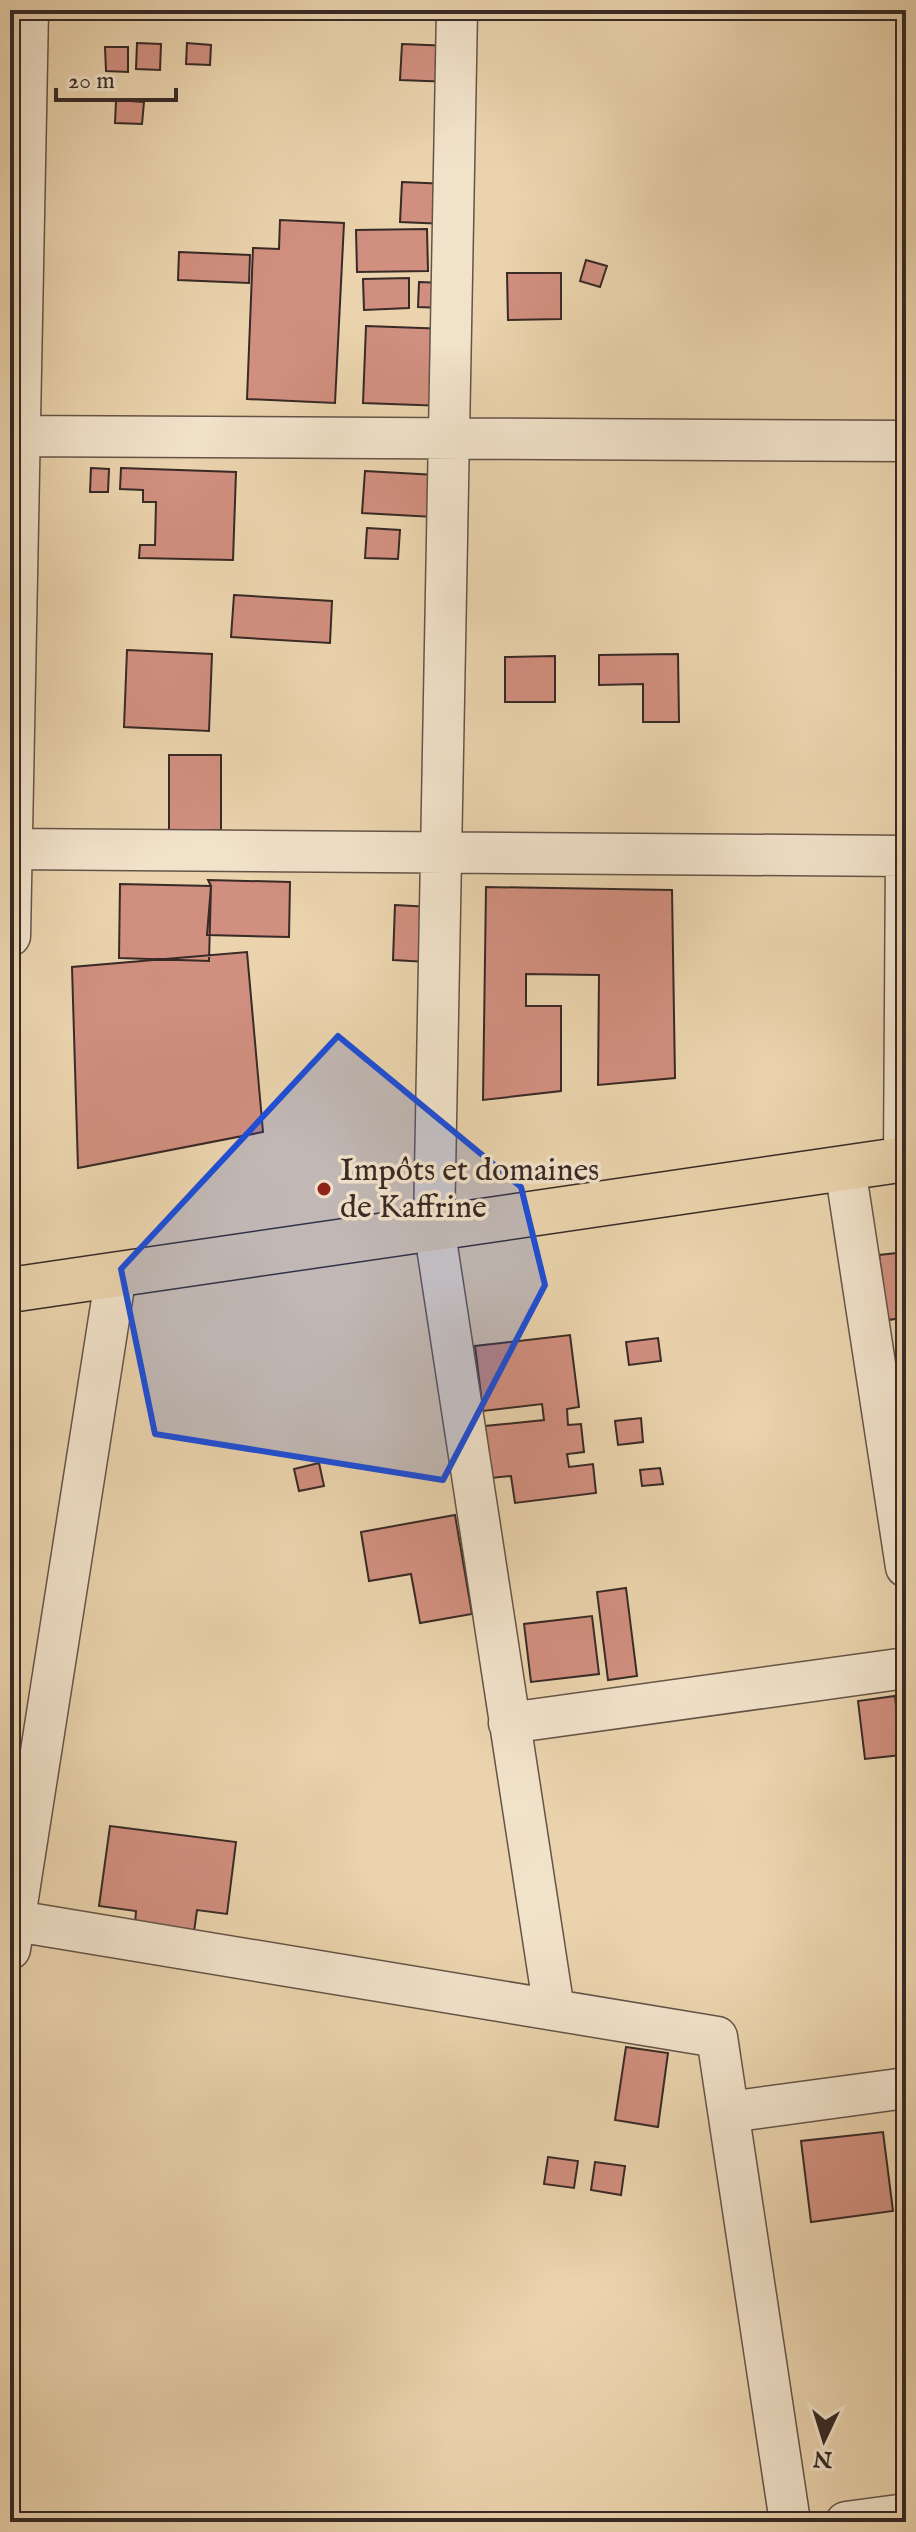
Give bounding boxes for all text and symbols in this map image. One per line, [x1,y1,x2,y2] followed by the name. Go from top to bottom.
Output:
[56,52,176,102] scale bar
[68,66,115,97] text: 20 m
[340,1151,599,1229] place label: Impôts et domaines de Kaffrine
[315,1180,333,1198] marker: Impôts et domaines de Kaffrine
[784,2400,864,2480] north arrow
[812,2443,834,2473] text: N

